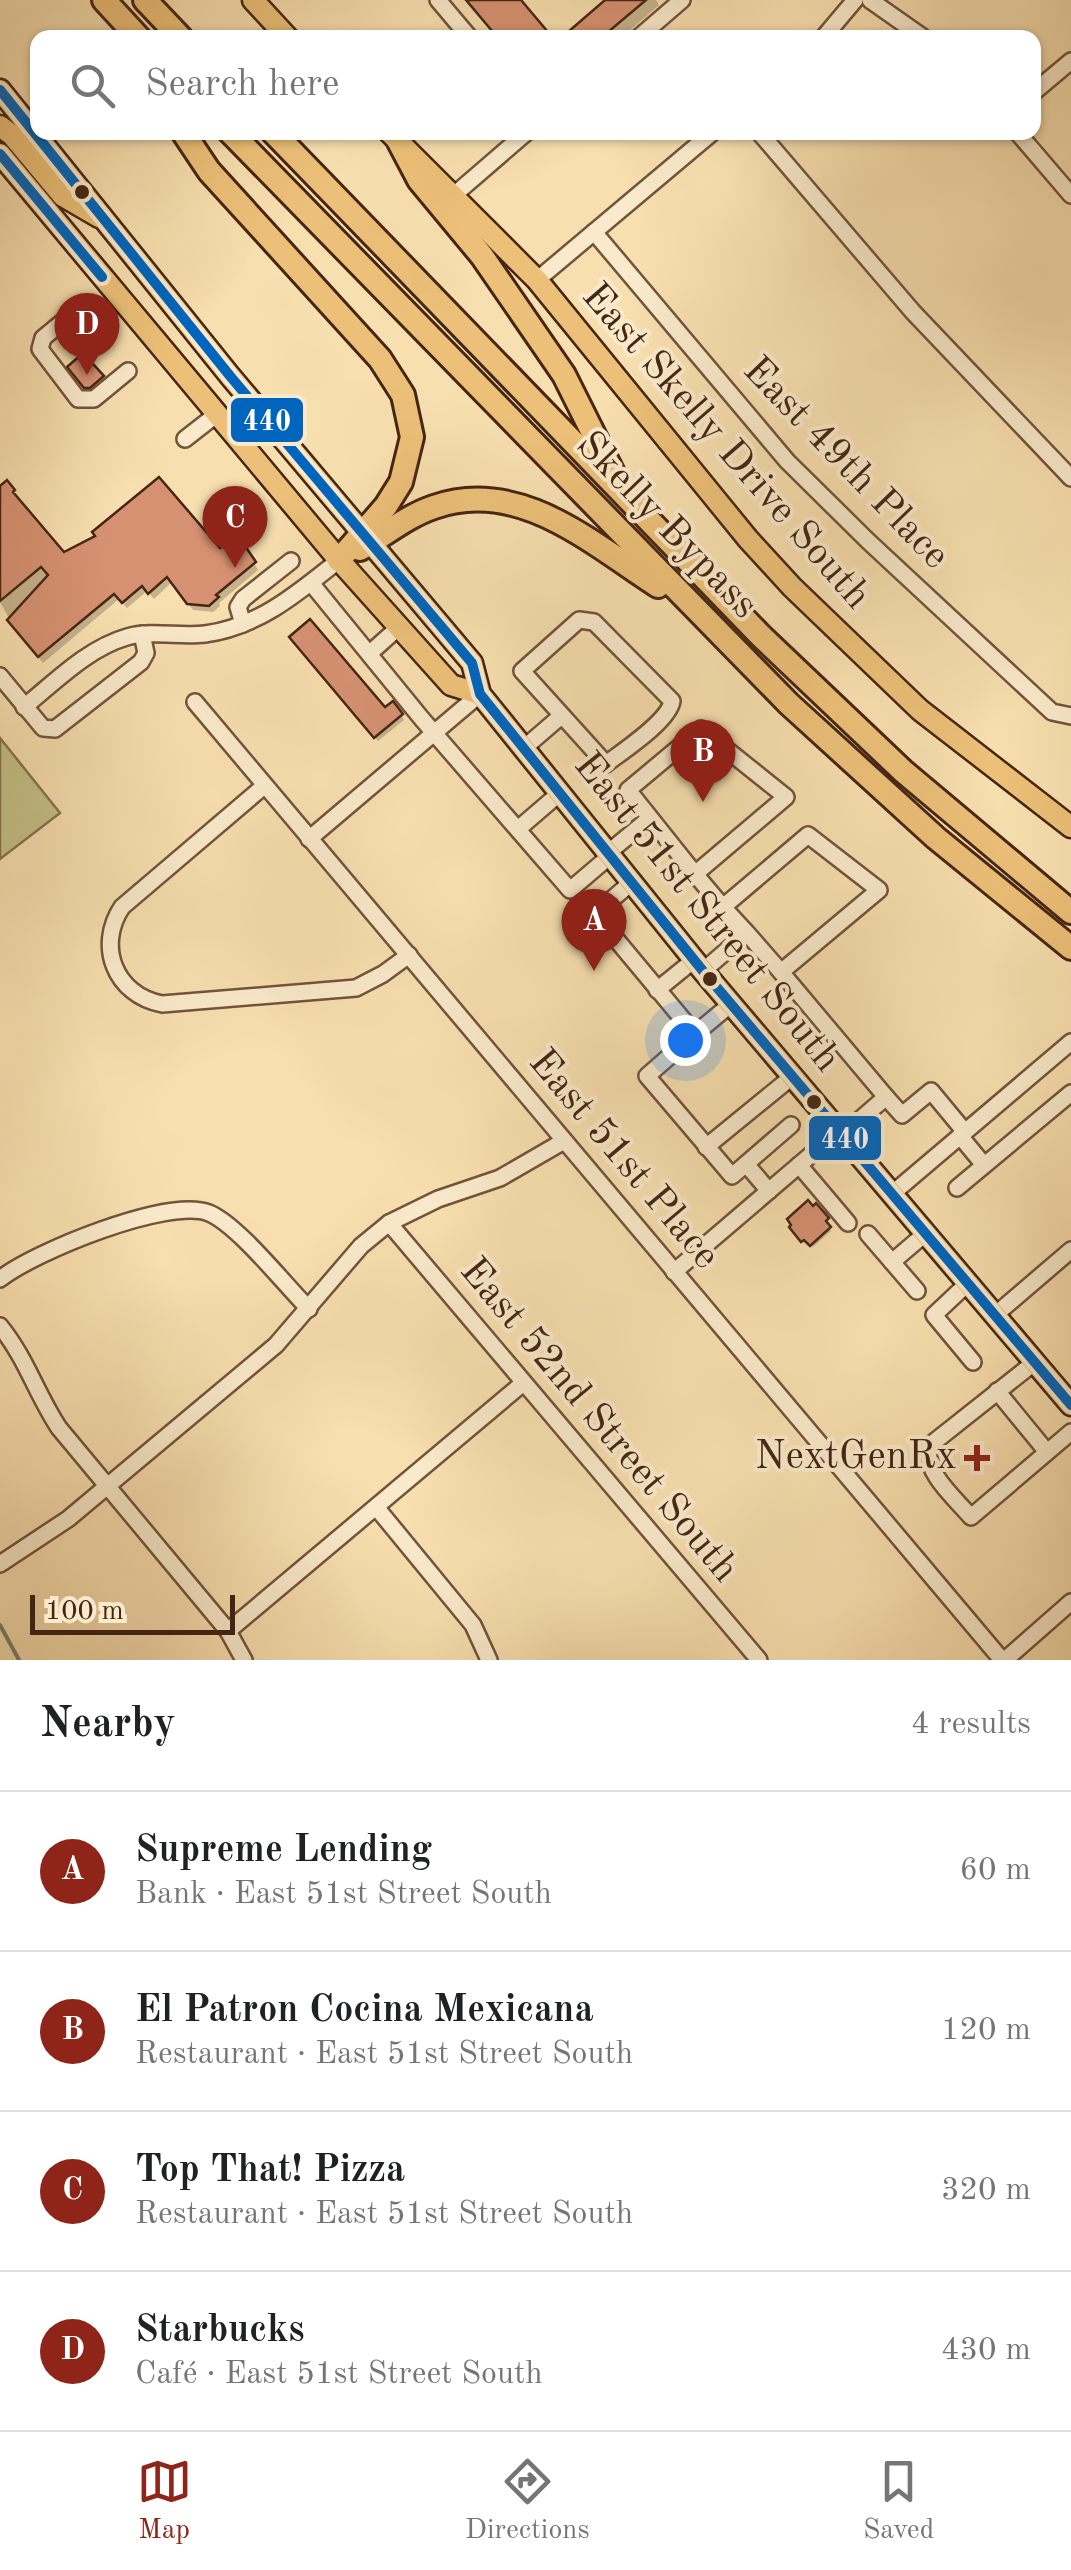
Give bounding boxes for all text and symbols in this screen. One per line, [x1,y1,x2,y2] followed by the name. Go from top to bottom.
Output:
[30,30,1041,140] search box
[65,58,120,113] icon: search
[145,66,340,104] text: Search here
[72,182,92,202] unlabelled marker
[573,277,877,617] street label: East Skelly Drive South
[54,292,120,375] pin: D
[734,351,956,577] street label: East 49th Place
[229,396,305,444] line badge: 440
[243,409,291,437] text: 440
[568,425,764,627] street label: Skelly Bypass
[202,486,268,568] pin: C
[670,720,736,802] pin: B
[565,746,847,1080] street label: East 51st Street South
[562,888,626,971] pin: A
[700,969,720,989] unlabelled marker
[660,1015,711,1066] your location
[520,1043,726,1277] street label: East 51st Place
[804,1092,824,1112] unlabelled marker
[807,1114,883,1162] line badge: 440
[821,1127,869,1155] text: 440
[451,1252,745,1590] street label: East 52nd Street South
[755,1438,957,1478] place label: NextGenRx
[966,1447,988,1469] marker: NextGenRx
[30,1590,235,1634] scale bar
[45,1598,124,1626] text: 100 m
[40,1704,176,1746] text: Nearby
[911,1709,1031,1741] text: 4 results
[135,1832,432,1870] text: Supreme Lending
[60,1855,85,1887] text: A
[960,1855,1031,1887] text: 60 m
[135,1879,552,1911] text: Bank · East 51st Street South
[135,1992,594,2030] text: El Patron Cocina Mexicana
[61,2015,84,2047] text: B
[941,2015,1031,2047] text: 120 m
[135,2039,633,2071] text: Restaurant · East 51st Street South
[135,2152,405,2190] text: Top That! Pizza
[62,2175,83,2207] text: C
[941,2175,1031,2207] text: 320 m
[135,2199,633,2231] text: Restaurant · East 51st Street South
[135,2312,305,2350] text: Starbucks
[60,2335,85,2367] text: D
[941,2335,1031,2367] text: 430 m
[135,2359,543,2391] text: Café · East 51st Street South
[137,2454,192,2549] tab: Map
[465,2454,590,2549] tab: Directions
[863,2454,934,2549] tab: Saved

